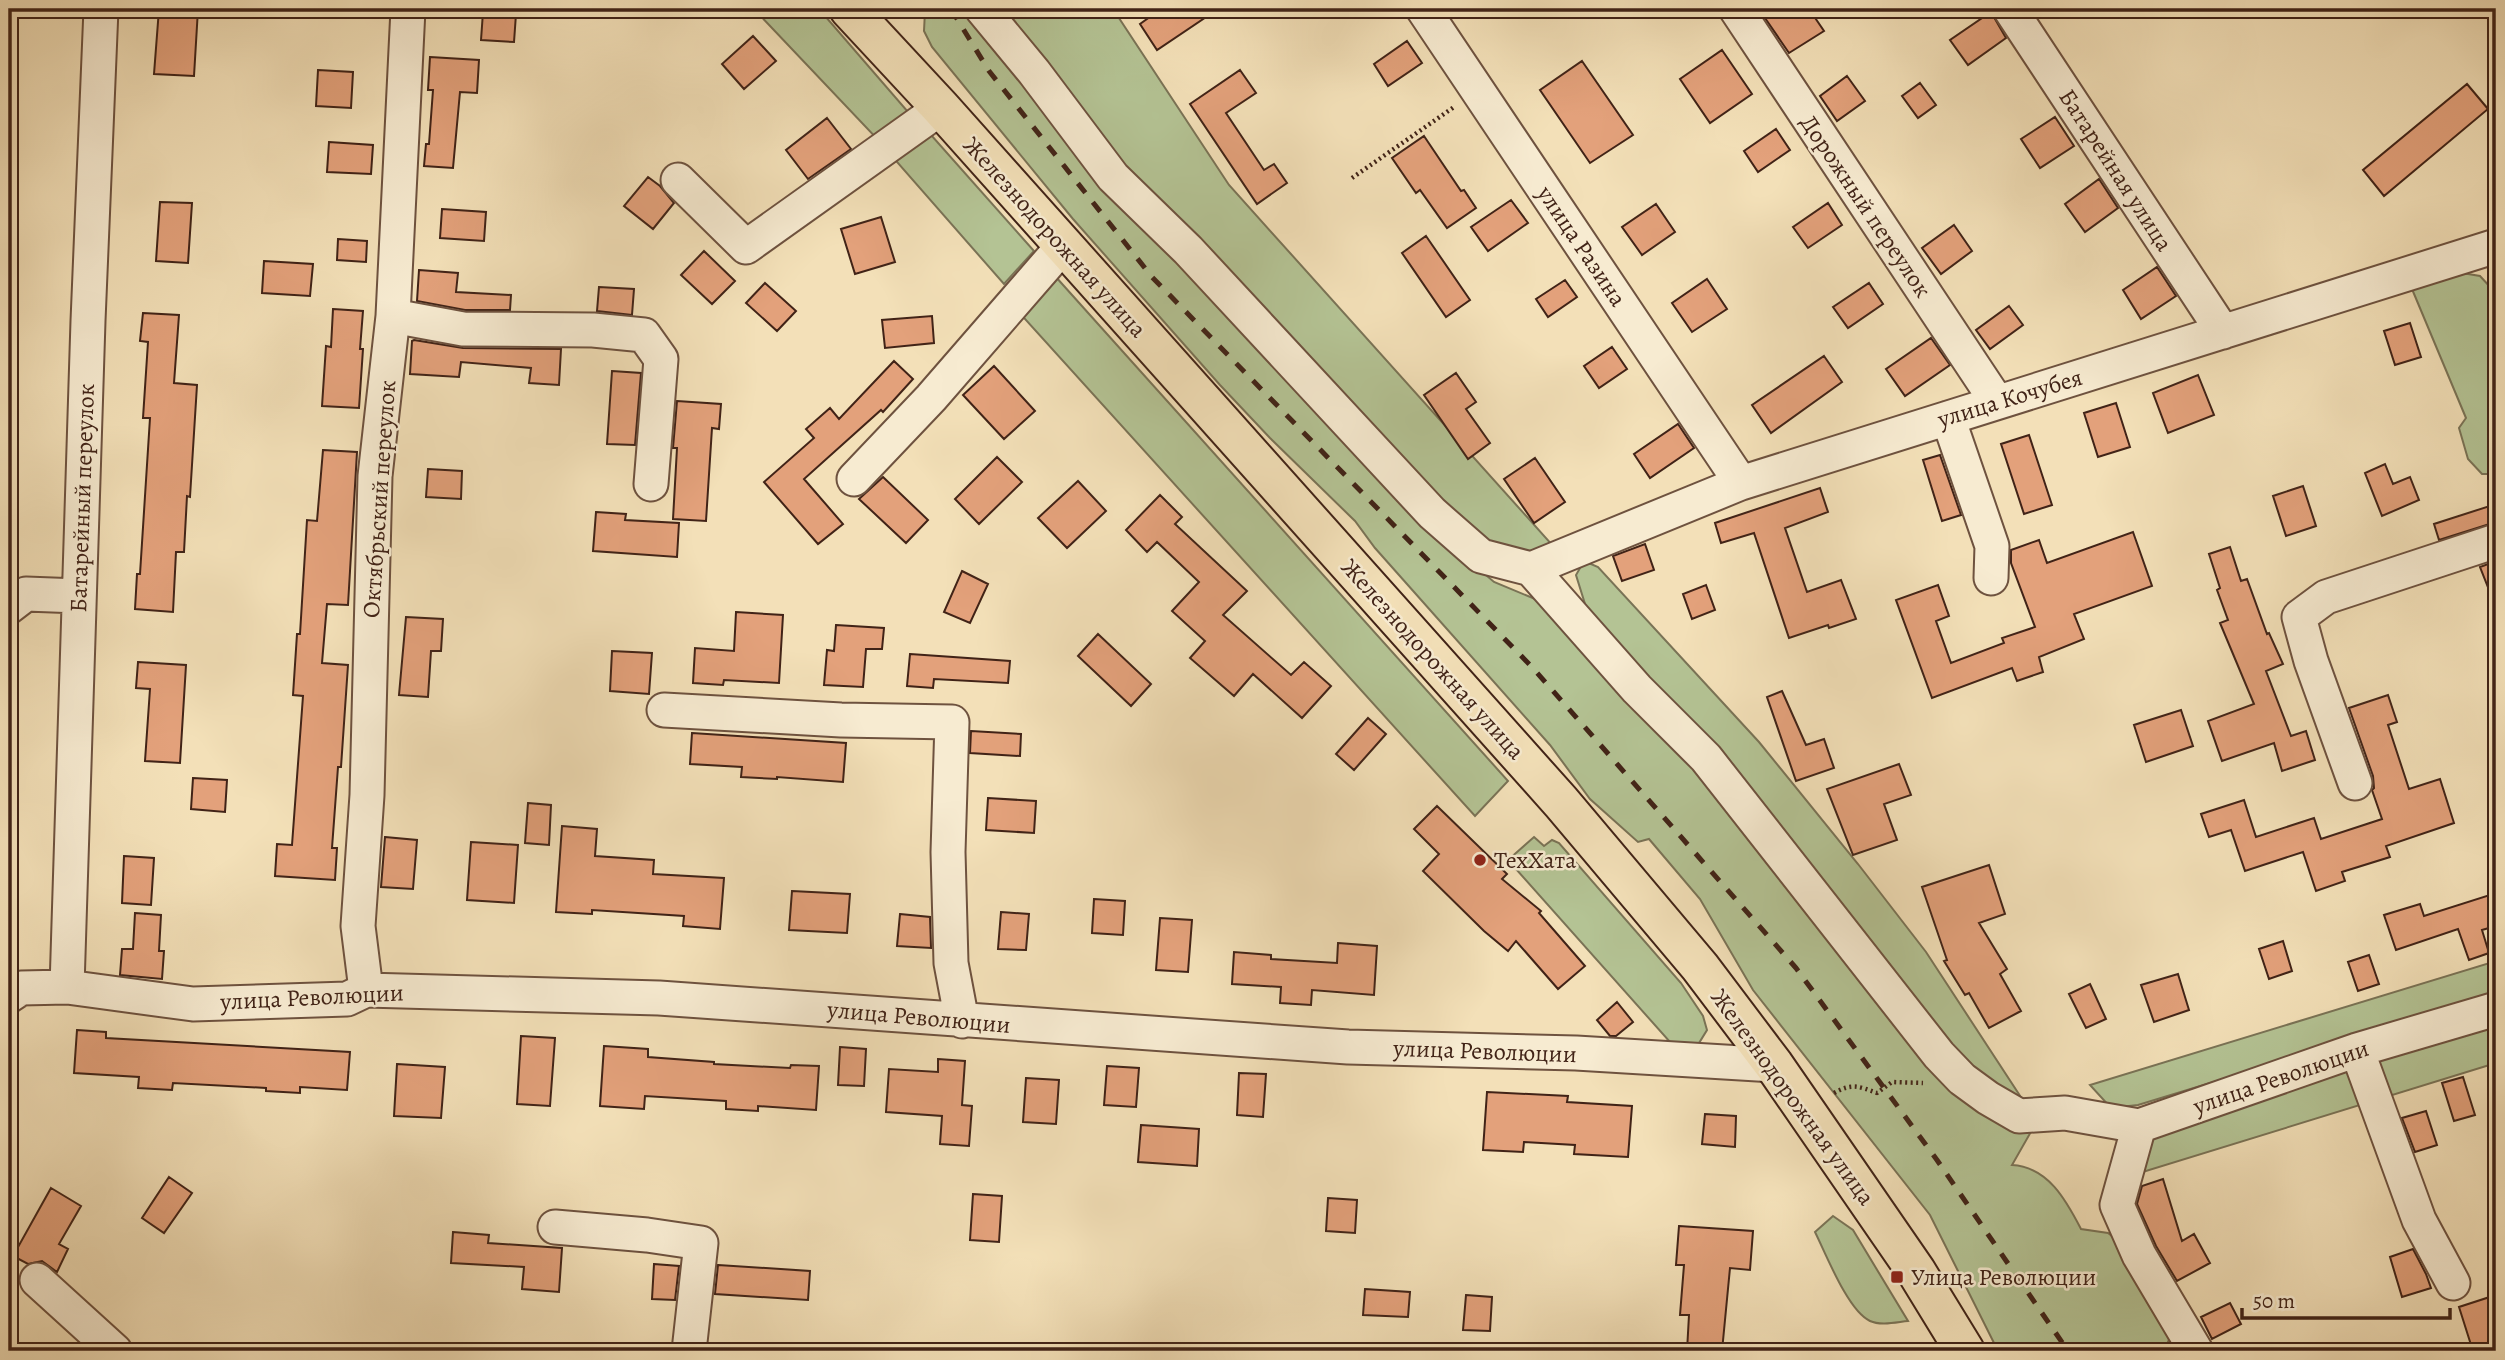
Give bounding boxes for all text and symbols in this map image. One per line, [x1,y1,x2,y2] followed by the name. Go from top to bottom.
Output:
[2052,83,2180,257] street label: Батарейная улица
[1793,108,1939,304] street label: Дорожный переулок
[956,130,1154,344] street label: Железнодорожная улица
[1529,179,1634,313] street label: улица Разина
[1933,361,2086,435] street label: улица Кочубея
[355,379,403,619] street label: Октябрьский переулок
[62,383,102,613] street label: Батарейный переулок
[1334,552,1532,766] street label: Железнодорожная улица
[1494,844,1576,876] place label: ТехХата
[1472,852,1488,868] marker: ТехХата
[218,976,405,1018] street label: улица Революции
[1704,982,1882,1212] street label: Железнодорожная улица
[825,993,1012,1041] street label: улица Революции
[1392,1032,1577,1070] street label: улица Революции
[2188,1032,2373,1122] street label: улица Революции
[1911,1261,2096,1293] place label: Улица Революции
[1889,1269,1905,1285] marker: Улица Революции
[2242,1276,2451,1320] scale bar
[2253,1287,2295,1315] text: 50 m

